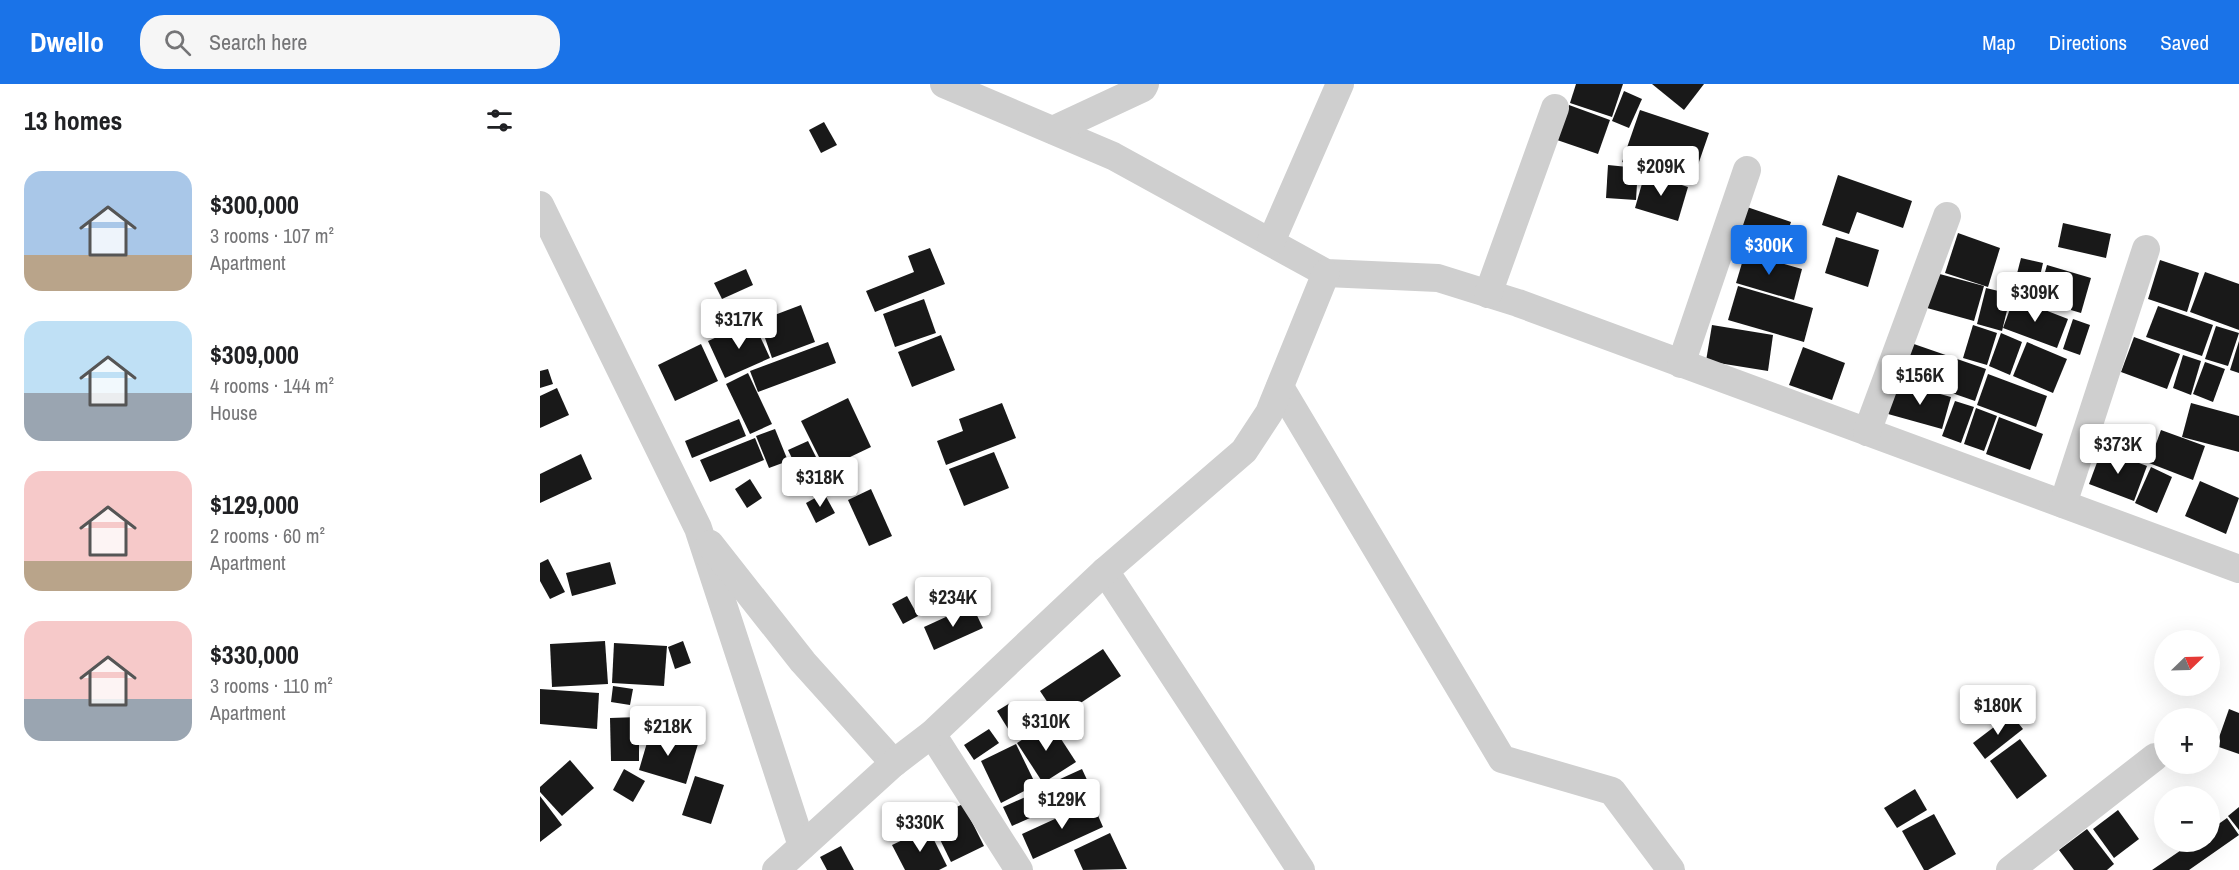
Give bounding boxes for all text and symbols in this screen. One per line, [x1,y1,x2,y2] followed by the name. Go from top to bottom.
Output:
[140,15,560,69] search box
[30,23,104,61] text: Dwello
[161,26,194,59] icon: search
[209,27,307,57] text: Search here
[1982,28,2016,57] text: Map
[2049,28,2127,57] text: Directions
[2160,28,2209,57] text: Saved
[24,103,122,138] text: 13 homes
[483,104,516,137] icon: filters
[1619,146,1703,197] pin: $209K
[1637,152,1685,179] text: $209K
[210,187,299,222] text: $300,000
[72,195,144,267] icon: home
[210,222,334,249] text: 3 rooms · 107 m²
[1727,225,1811,276] pin: $300K
[1745,231,1793,258] text: $300K
[210,249,286,276] text: Apartment
[1993,272,2077,323] pin: $309K
[2011,278,2059,305] text: $309K
[697,299,781,350] pin: $317K
[715,305,763,332] text: $317K
[210,337,299,372] text: $309,000
[72,345,144,417] icon: home
[1878,355,1962,406] pin: $156K
[1896,361,1944,388] text: $156K
[210,372,334,399] text: 4 rooms · 144 m²
[210,399,257,426] text: House
[2076,424,2160,475] pin: $373K
[2094,430,2142,457] text: $373K
[778,457,862,508] pin: $318K
[796,463,844,490] text: $318K
[210,487,299,522] text: $129,000
[72,495,144,567] icon: home
[210,522,325,549] text: 2 rooms · 60 m²
[210,549,286,576] text: Apartment
[911,577,995,628] pin: $234K
[929,583,977,610] text: $234K
[2154,630,2220,696] north arrow
[2154,630,2220,852] map controls
[210,637,299,672] text: $330,000
[72,645,144,717] icon: home
[210,672,333,699] text: 3 rooms · 110 m²
[1956,685,2040,736] pin: $180K
[1974,691,2022,718] text: $180K
[210,699,286,726] text: Apartment
[1004,701,1088,752] pin: $310K
[626,706,710,757] pin: $218K
[1022,707,1070,734] text: $310K
[2154,708,2220,774] button: +
[644,712,692,739] text: $218K
[1020,779,1104,830] pin: $129K
[1038,785,1086,812] text: $129K
[2154,786,2220,852] button: −
[878,802,962,853] pin: $330K
[896,808,944,835] text: $330K

